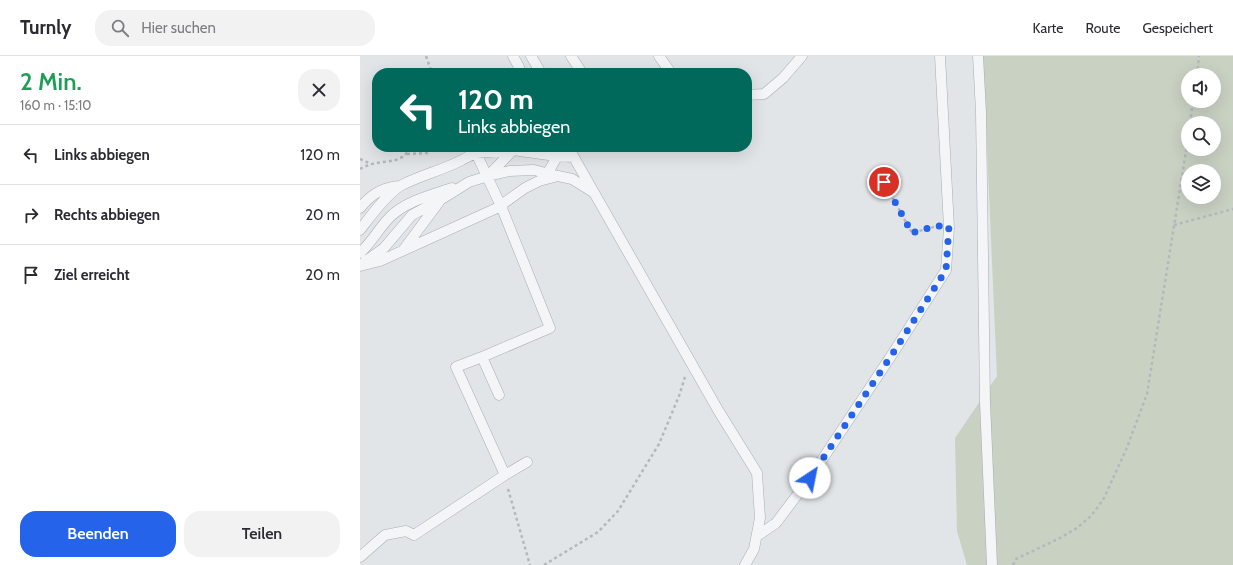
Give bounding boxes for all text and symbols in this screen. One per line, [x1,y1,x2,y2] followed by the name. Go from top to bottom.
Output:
[95,10,375,46] search box
[20,16,71,39] text: Turnly
[109,17,131,39] icon: search
[141,19,216,37] text: Hier suchen
[1033,19,1063,37] text: Karte
[1085,19,1121,37] text: Route
[1143,19,1213,37] text: Gespeichert
[20,67,82,96] text: 2 Min.
[1181,68,1221,204] map controls
[1181,68,1221,108] button: sound
[298,69,340,111] button: close
[458,82,534,116] text: 120 m
[392,84,444,136] icon: left
[20,97,91,113] text: 160 m · 15:10
[458,116,570,138] text: Links abbiegen
[1181,116,1221,156] button: search
[20,144,42,166] icon: left
[54,146,150,164] text: Links abbiegen
[300,146,340,164] text: 120 m
[1181,164,1221,204] button: layers
[867,165,901,199] pin
[873,171,895,193] icon: arrive
[20,204,42,226] icon: right
[54,206,160,224] text: Rechts abbiegen
[305,206,340,224] text: 20 m
[20,264,42,286] icon: arrive
[54,266,130,284] text: Ziel erreicht
[305,266,340,284] text: 20 m
[789,457,831,499] position arrow
[20,511,176,557] button: Beenden
[184,511,340,557] button: Teilen

